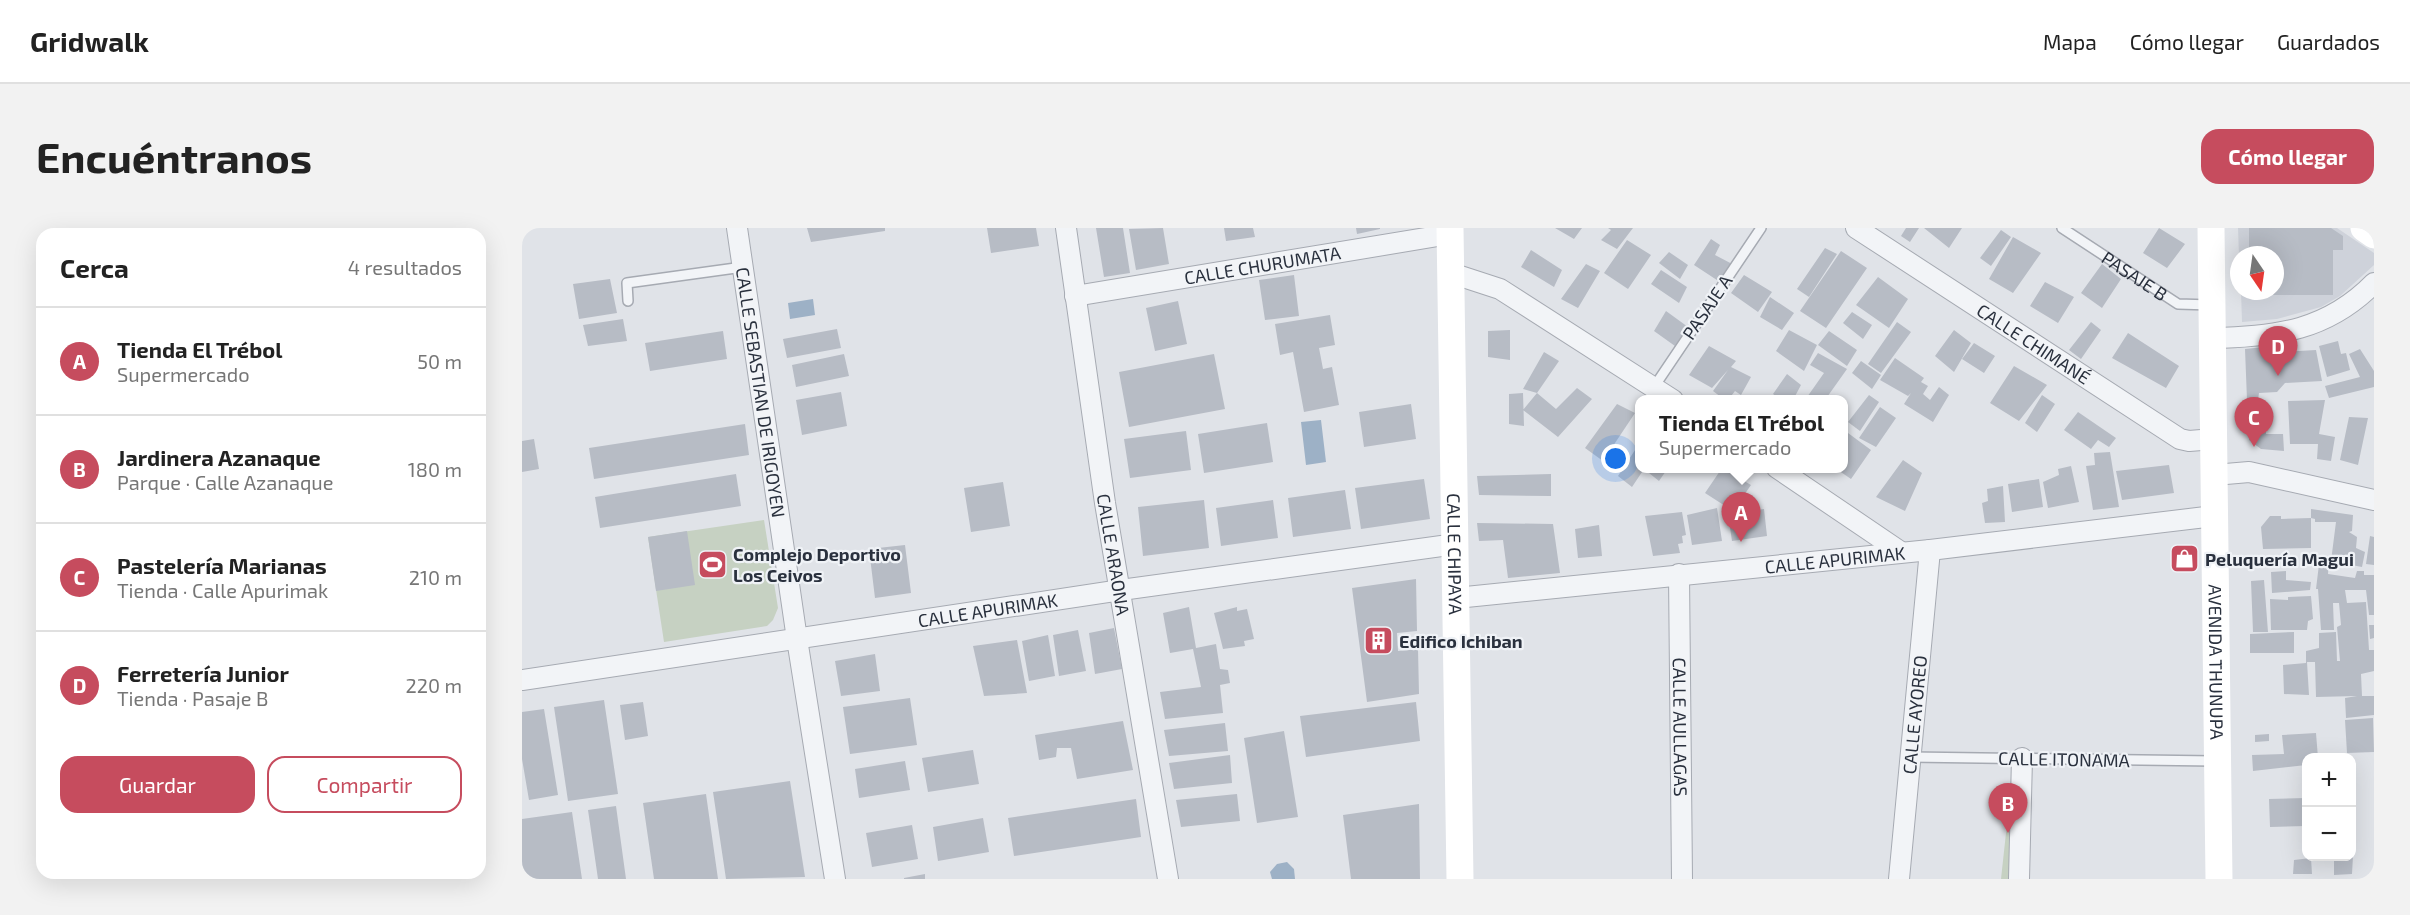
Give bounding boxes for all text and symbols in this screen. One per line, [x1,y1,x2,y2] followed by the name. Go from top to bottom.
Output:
[30,24,149,58] text: Gridwalk
[2043,29,2097,54] text: Mapa
[2130,29,2244,54] text: Cómo llegar
[2277,29,2380,54] text: Guardados
[2201,129,2374,184] button: Cómo llegar
[36,131,312,181] text: Encuéntranos
[1183,241,1343,289] street label: CALLE CHURUMATA
[2098,246,2172,305] street label: PASAJE B
[2230,246,2284,300] north arrow
[60,252,129,283] text: Cerca
[348,255,462,279] text: 4 resultados
[732,266,790,519] street label: CALLE SEBASTIAN DE IRIGOYEN
[1677,270,1737,344] street label: PASAJE A
[1973,299,2095,389] street label: CALLE CHIMANÉ
[2258,326,2298,376] pin: D
[117,336,283,362] text: Tienda El Trébol
[73,349,86,373] text: A
[417,349,462,373] text: 50 m
[117,362,250,386] text: Supermercado
[1635,395,1848,473] popup
[2234,398,2274,447] pin: C
[1659,409,1824,435] text: Tienda El Trébol
[1659,435,1791,459] text: Supermercado
[117,444,321,470] text: Jardinera Azanaque
[1601,444,1630,473] your location
[73,457,86,481] text: B
[408,457,462,481] text: 180 m
[117,470,333,494] text: Parque · Calle Azanaque
[1093,492,1135,618] street label: CALLE ARAONA
[1722,492,1760,542] pin: A
[1443,493,1467,616] street label: CALLE CHIPAYA
[1764,542,1907,578] street label: CALLE APURIMAK
[733,543,901,586] place label: Complejo Deportivo Los Ceivos
[2168,543,2200,575] shop icon: Peluquería Magui
[696,548,728,580] sports icon: Complejo Deportivo Los Ceivos
[2205,548,2354,570] place label: Peluquería Magui
[117,552,327,578] text: Pastelería Marianas
[74,565,85,589] text: C
[409,565,462,589] text: 210 m
[117,578,328,602] text: Tienda · Calle Apurimak
[2204,584,2228,741] street label: AVENIDA THUNUPA
[916,589,1059,631] street label: CALLE APURIMAK
[1362,625,1394,657] building icon: Edifico Ichiban
[1399,630,1523,652] place label: Edifico Ichiban
[1898,654,1931,775] street label: CALLE AYOREO
[1669,657,1692,797] street label: CALLE AULLAGAS
[117,660,289,686] text: Ferretería Junior
[73,673,86,697] text: D
[405,673,462,697] text: 220 m
[117,686,268,710] text: Tienda · Pasaje B
[1998,747,2131,771] street label: CALLE ITONAMA
[2302,753,2356,861] map controls
[2302,753,2356,807] button: +
[60,756,255,813] button: Guardar
[267,756,462,813] button: Compartir
[1988,784,2028,833] pin: B
[2302,807,2356,861] button: −

